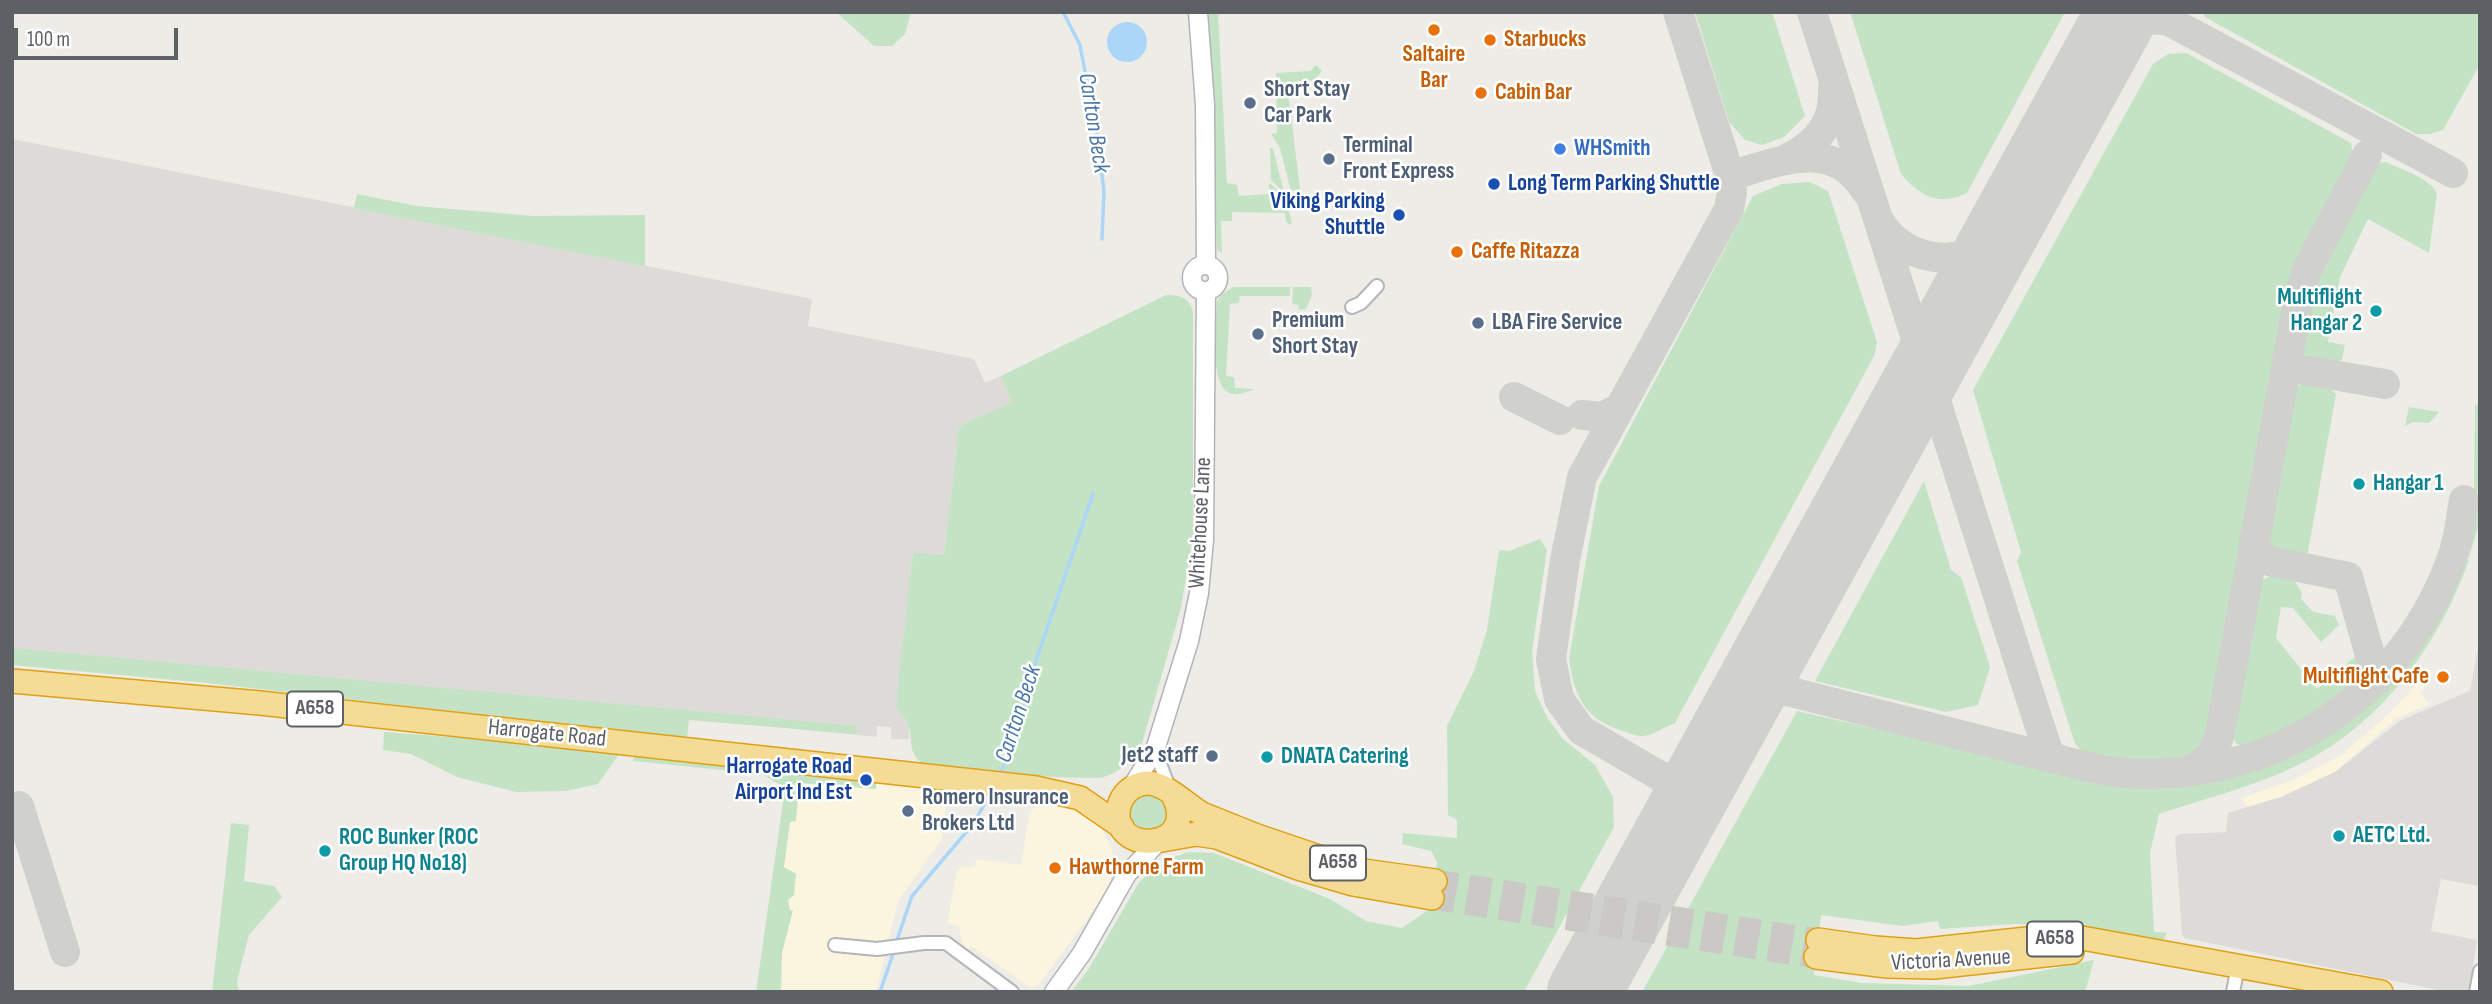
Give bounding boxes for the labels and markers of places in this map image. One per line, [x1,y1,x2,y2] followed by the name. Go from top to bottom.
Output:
[1426,22,1442,38] marker: Saltaire Bar
[1504,26,1586,54] place label: Starbucks
[1482,32,1498,48] marker: Starbucks
[1403,41,1465,95] place label: Saltaire Bar
[1264,76,1350,130] place label: Short Stay Car Park
[1495,79,1572,107] place label: Cabin Bar
[1473,85,1489,101] marker: Cabin Bar
[1242,95,1258,111] marker: Short Stay Car Park
[1343,132,1454,186] place label: Terminal Front Express
[1574,135,1651,163] place label: WHSmith
[1552,141,1568,157] marker: WHSmith
[1321,151,1337,167] marker: Terminal Front Express
[1508,170,1720,198] place label: Long Term Parking Shuttle
[1486,176,1502,192] marker: Long Term Parking Shuttle
[1270,188,1385,242] place label: Viking Parking Shuttle
[1391,207,1407,223] marker: Viking Parking Shuttle
[1471,238,1580,266] place label: Caffe Ritazza
[1449,244,1465,260] marker: Caffe Ritazza
[2277,284,2362,338] place label: Multiflight Hangar 2
[2368,303,2384,319] marker: Multiflight Hangar 2
[1272,307,1358,361] place label: Premium Short Stay
[1492,309,1622,337] place label: LBA Fire Service
[1470,315,1486,331] marker: LBA Fire Service
[1250,326,1266,342] marker: Premium Short Stay
[2373,470,2443,498] place label: Hangar 1
[2351,476,2367,492] marker: Hangar 1
[2303,663,2429,691] place label: Multiflight Cafe
[2435,669,2451,685] marker: Multiflight Cafe
[1121,742,1198,770] place label: Jet2 staff
[1281,743,1409,771] place label: DNATA Catering
[1204,748,1220,764] marker: Jet2 staff
[1259,749,1275,765] marker: DNATA Catering
[726,753,852,807] place label: Harrogate Road Airport Ind Est
[858,772,874,788] marker: Harrogate Road Airport Ind Est
[922,784,1069,838] place label: Romero Insurance Brokers Ltd
[900,803,916,819] marker: Romero Insurance Brokers Ltd
[2353,822,2430,850] place label: AETC Ltd.
[339,824,479,878] place label: ROC Bunker (ROC Group HQ No18)
[2331,828,2347,844] marker: AETC Ltd.
[317,843,333,859] marker: ROC Bunker (ROC Group HQ No18)
[1069,854,1204,882] place label: Hawthorne Farm
[1047,860,1063,876] marker: Hawthorne Farm

